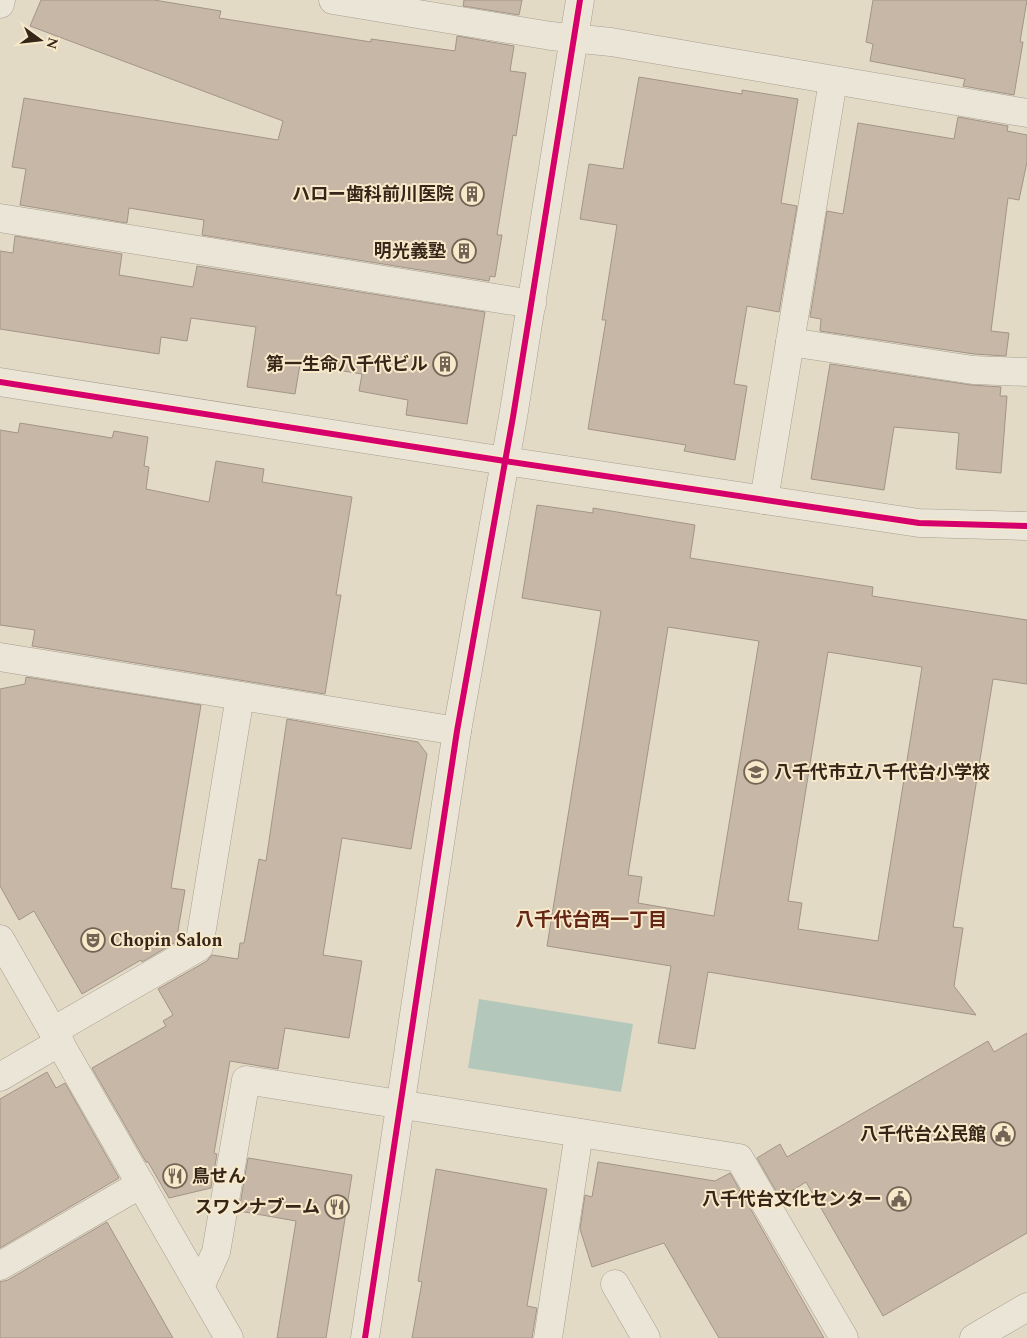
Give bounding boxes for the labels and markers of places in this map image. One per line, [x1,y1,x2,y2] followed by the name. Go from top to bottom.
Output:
[292,181,454,208] place label: ハロー歯科前川医院
[459,181,485,207] building icon: ハロー歯科前川医院
[374,238,446,265] place label: 明光義塾
[451,238,477,264] building icon: 明光義塾
[266,351,428,378] place label: 第一生命八千代ビル
[432,351,458,377] building icon: 第一生命八千代ビル
[743,759,769,785] school or university icon: 八千代市立八千代台小学校
[774,759,990,786] place label: 八千代市立八千代台小学校
[80,927,106,953] theatre icon: Chopin Salon
[110,927,223,954] place label: Chopin Salon
[860,1121,986,1148] place label: 八千代台公民館
[990,1121,1016,1147] public building icon: 八千代台公民館
[162,1163,188,1189] restaurant icon: 鳥せん
[192,1163,246,1190] place label: 鳥せん
[702,1186,882,1213] place label: 八千代台文化センター
[886,1186,912,1212] public building icon: 八千代台文化センター
[195,1194,320,1221] place label: スワンナブーム
[324,1194,350,1220] restaurant icon: スワンナブーム

